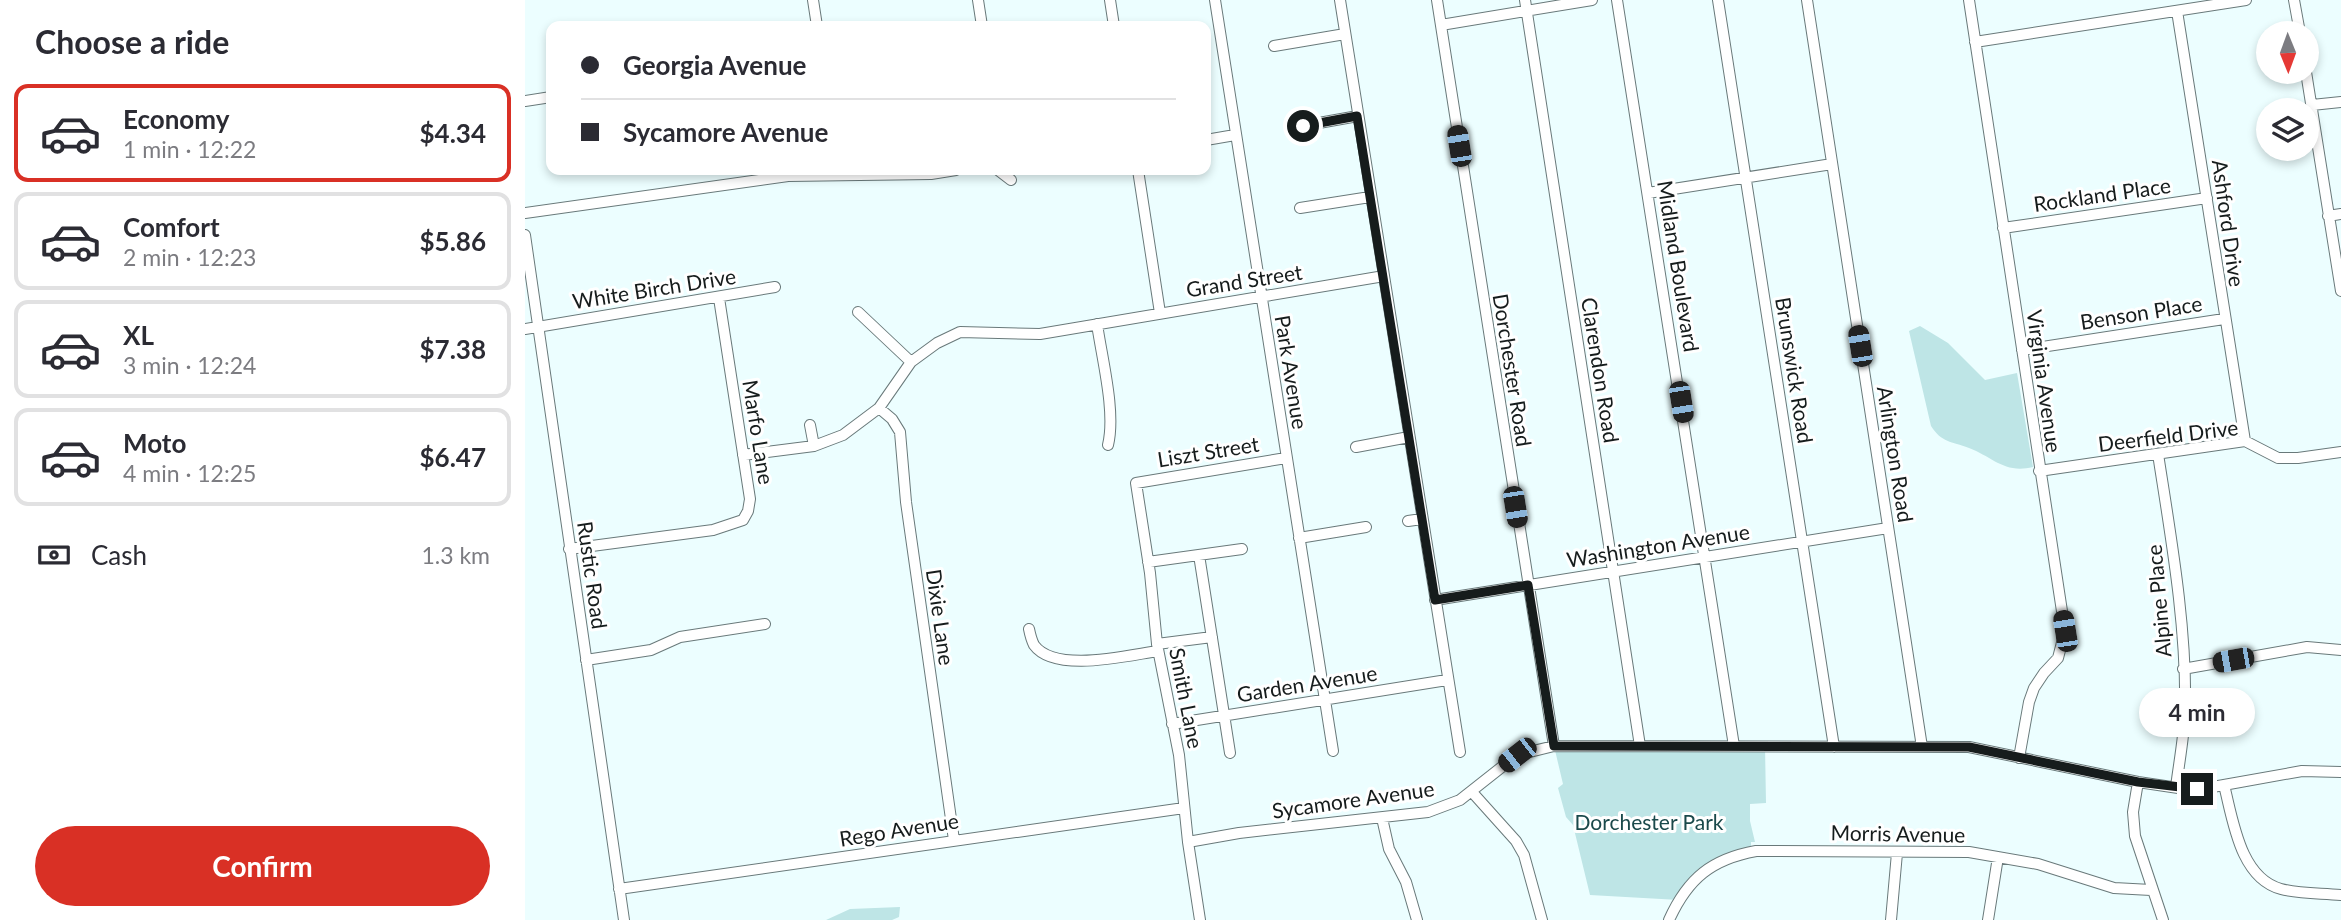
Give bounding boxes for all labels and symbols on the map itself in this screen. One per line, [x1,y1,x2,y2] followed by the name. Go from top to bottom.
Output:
[2256,21,2319,84] north arrow
[1287,110,1319,142] route start
[1446,124,1473,168] car
[2208,158,2250,288] street label: Ashford Drive
[2032,172,2172,216] street label: Rockland Place
[1653,178,1705,354] street label: Midland Boulevard
[1184,258,1304,302] street label: Grand Street
[570,263,738,313] street label: White Birch Drive
[2078,290,2204,334] street label: Benson Place
[1489,292,1537,448] street label: Dorchester Road
[1771,295,1819,445] street label: Brunswick Road
[1577,296,1625,444] street label: Clarendon Road
[2023,308,2067,454] street label: Virginia Avenue
[1271,313,1313,431] street label: Park Avenue
[1847,324,1874,368] car
[738,378,780,486] street label: Marfo Lane
[1668,380,1695,424] car
[1873,384,1919,524] street label: Arlington Road
[2097,414,2239,456] street label: Deerfield Drive
[1155,431,1261,471] street label: Liszt Street
[1502,485,1529,529] car
[1565,518,1751,572] street label: Washington Avenue
[573,520,613,630] street label: Rustic Road
[2141,544,2175,658] street label: Alpine Place
[922,567,960,667] street label: Dixie Lane
[2052,609,2079,653] car
[1165,645,1209,751] street label: Smith Lane
[2211,646,2256,674] car
[1235,660,1379,706] street label: Garden Avenue
[2139,688,2255,736] callout: 4 min
[1494,734,1541,776] car
[2181,773,2213,805] route end
[1270,775,1436,823] street label: Sycamore Avenue
[838,807,960,851] street label: Rego Avenue
[1574,809,1724,834] park label: Dorchester Park
[1830,819,1966,847] street label: Morris Avenue

